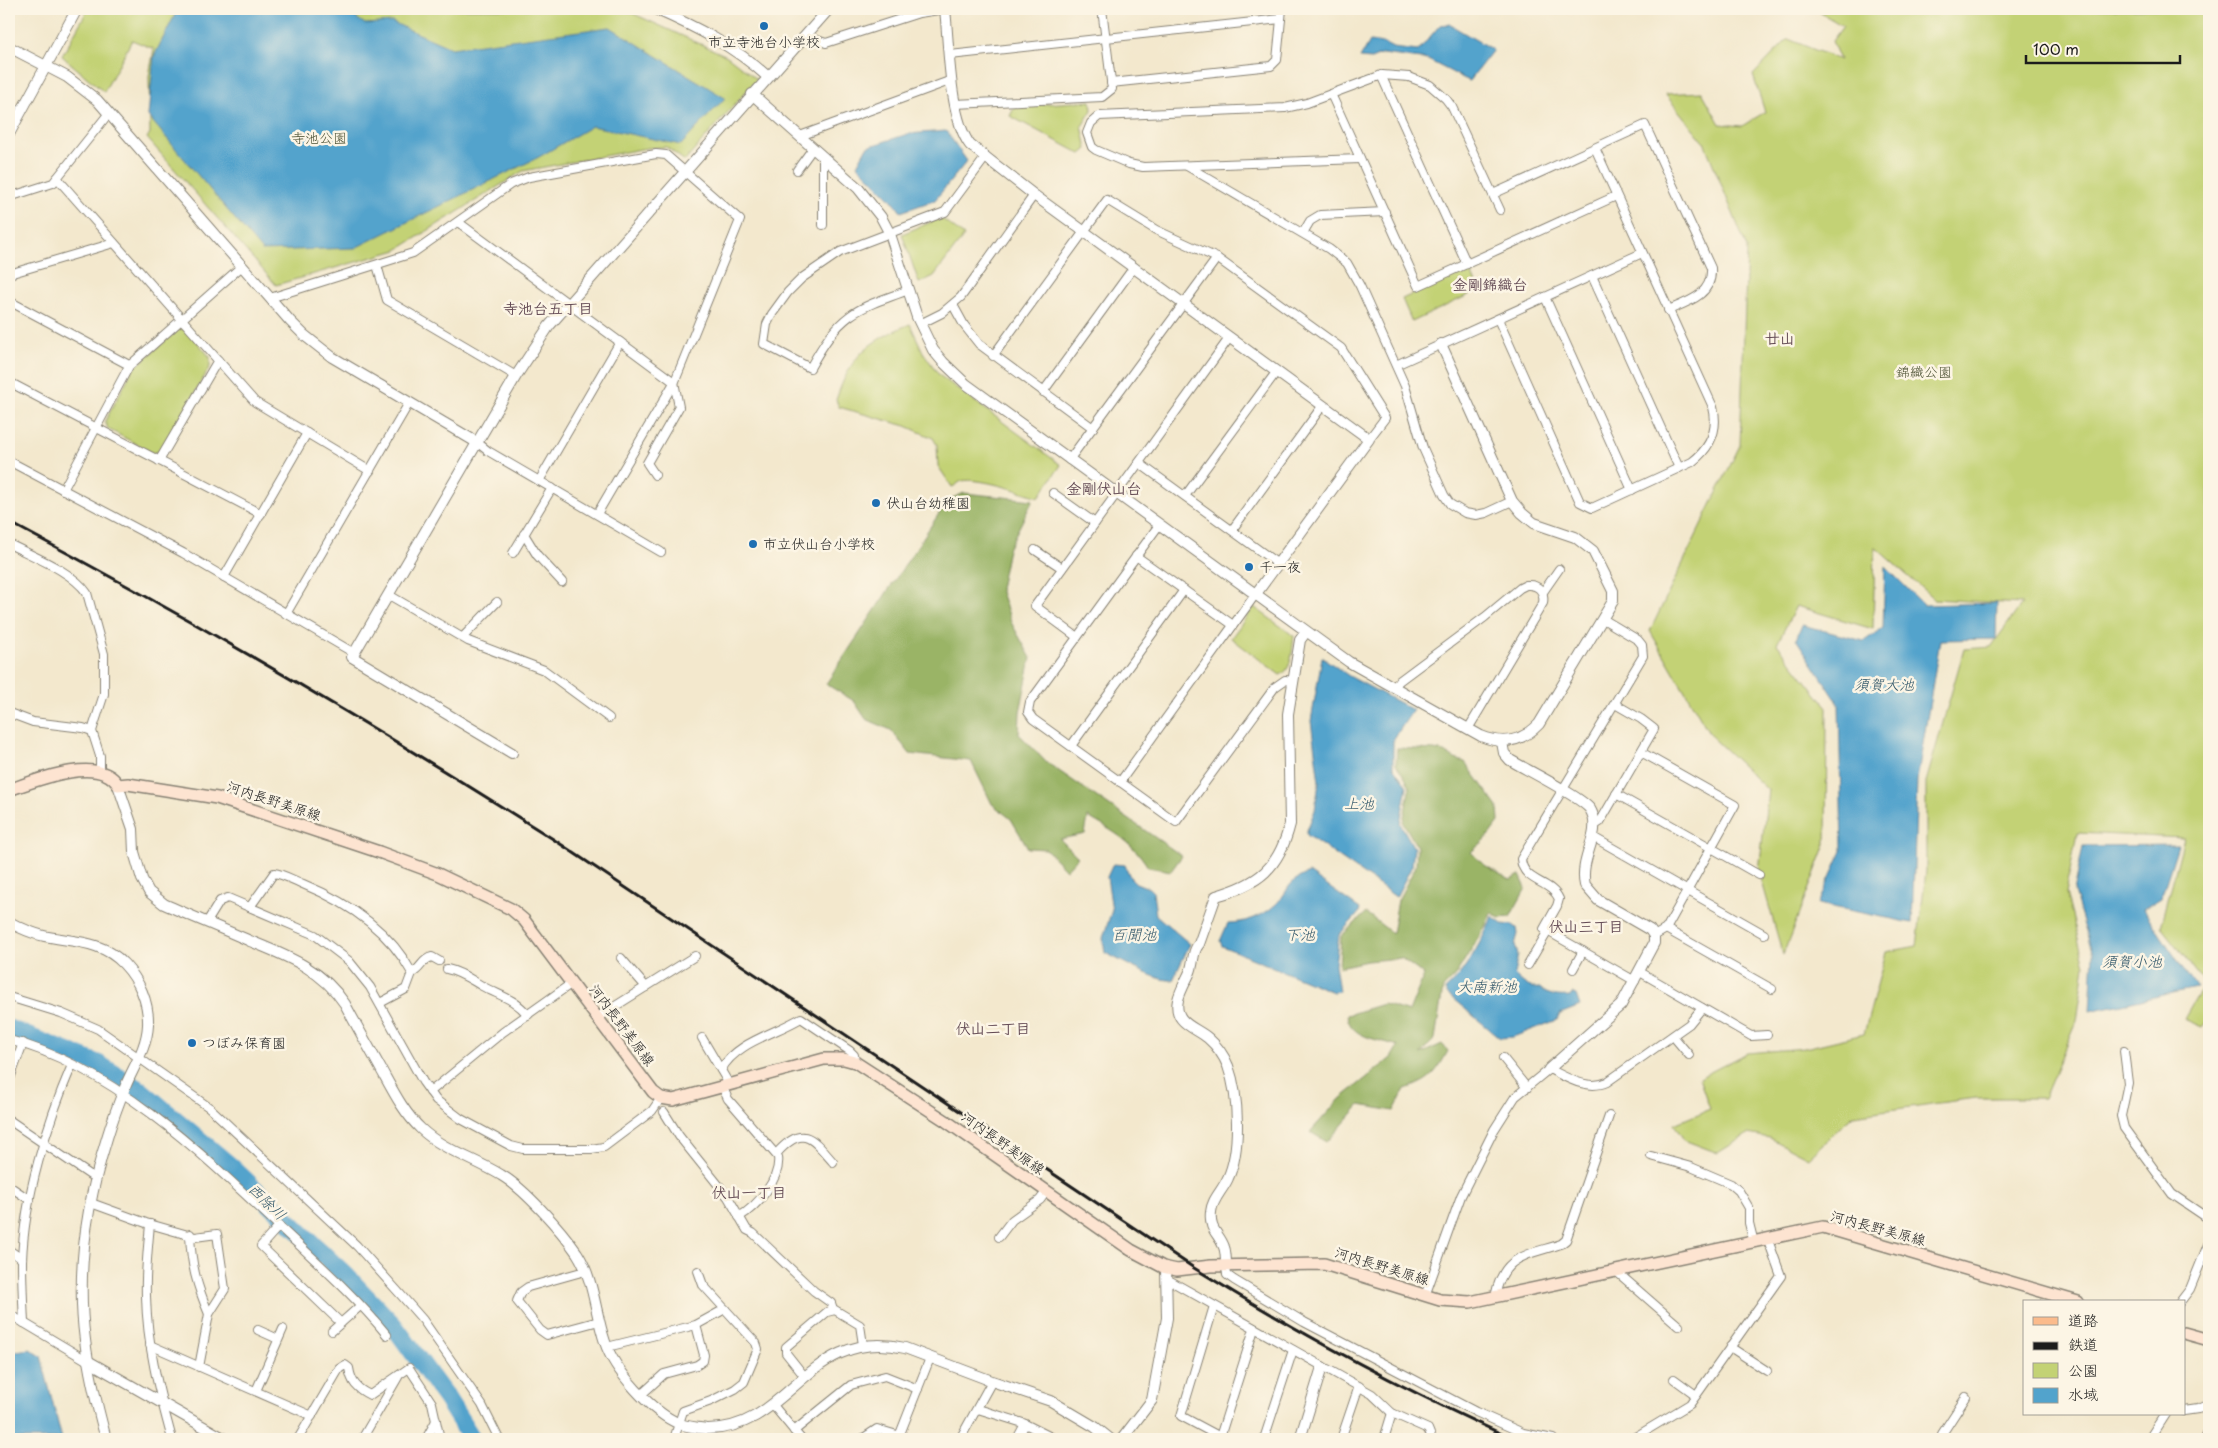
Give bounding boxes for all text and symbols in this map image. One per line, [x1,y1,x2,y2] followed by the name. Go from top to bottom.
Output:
[758,20,770,32] marker: 市立寺池台小学校
[708,31,820,52] place label: 市立寺池台小学校
[2026,32,2179,64] scale bar
[2033,37,2079,60] text: 100 m
[291,127,347,148] park label: 寺池公園
[1452,272,1528,295] district label: 金剛錦織台
[503,296,593,319] district label: 寺池台五丁目
[1765,326,1795,349] district label: 廿山
[1896,361,1952,382] park label: 錦織公園
[1066,476,1142,499] district label: 金剛伏山台
[886,492,970,513] place label: 伏山台幼稚園
[870,497,882,509] marker: 伏山台幼稚園
[763,533,875,554] place label: 市立伏山台小学校
[747,538,759,550] marker: 市立伏山台小学校
[1259,556,1301,577] place label: 千一夜
[1243,561,1255,573] marker: 千一夜
[1854,672,1915,695] water label: 須賀大池
[224,775,324,826] street label: 河内長野美原線
[1344,791,1375,814] water label: 上池
[1548,914,1624,937] district label: 伏山三丁目
[1111,922,1157,945] water label: 百聞池
[1285,922,1316,945] water label: 下池
[2102,949,2163,972] water label: 須賀小池
[1457,974,1518,997] water label: 大南新池
[585,979,660,1070] street label: 河内長野美原線
[955,1016,1031,1039] district label: 伏山二丁目
[202,1032,286,1053] place label: つぼみ保育園
[186,1037,198,1049] marker: つぼみ保育園
[957,1106,1049,1179] street label: 河内長野美原線
[244,1177,292,1225] water label: 西除川
[711,1180,787,1203] district label: 伏山一丁目
[1828,1205,1928,1250] street label: 河内長野美原線
[1332,1241,1432,1290] street label: 河内長野美原線
[2023,1300,2186,1416] legend
[2068,1308,2098,1331] text: 道路
[2068,1332,2098,1355] text: 鉄道
[2068,1358,2098,1381] text: 公園
[2068,1382,2098,1405] text: 水域

